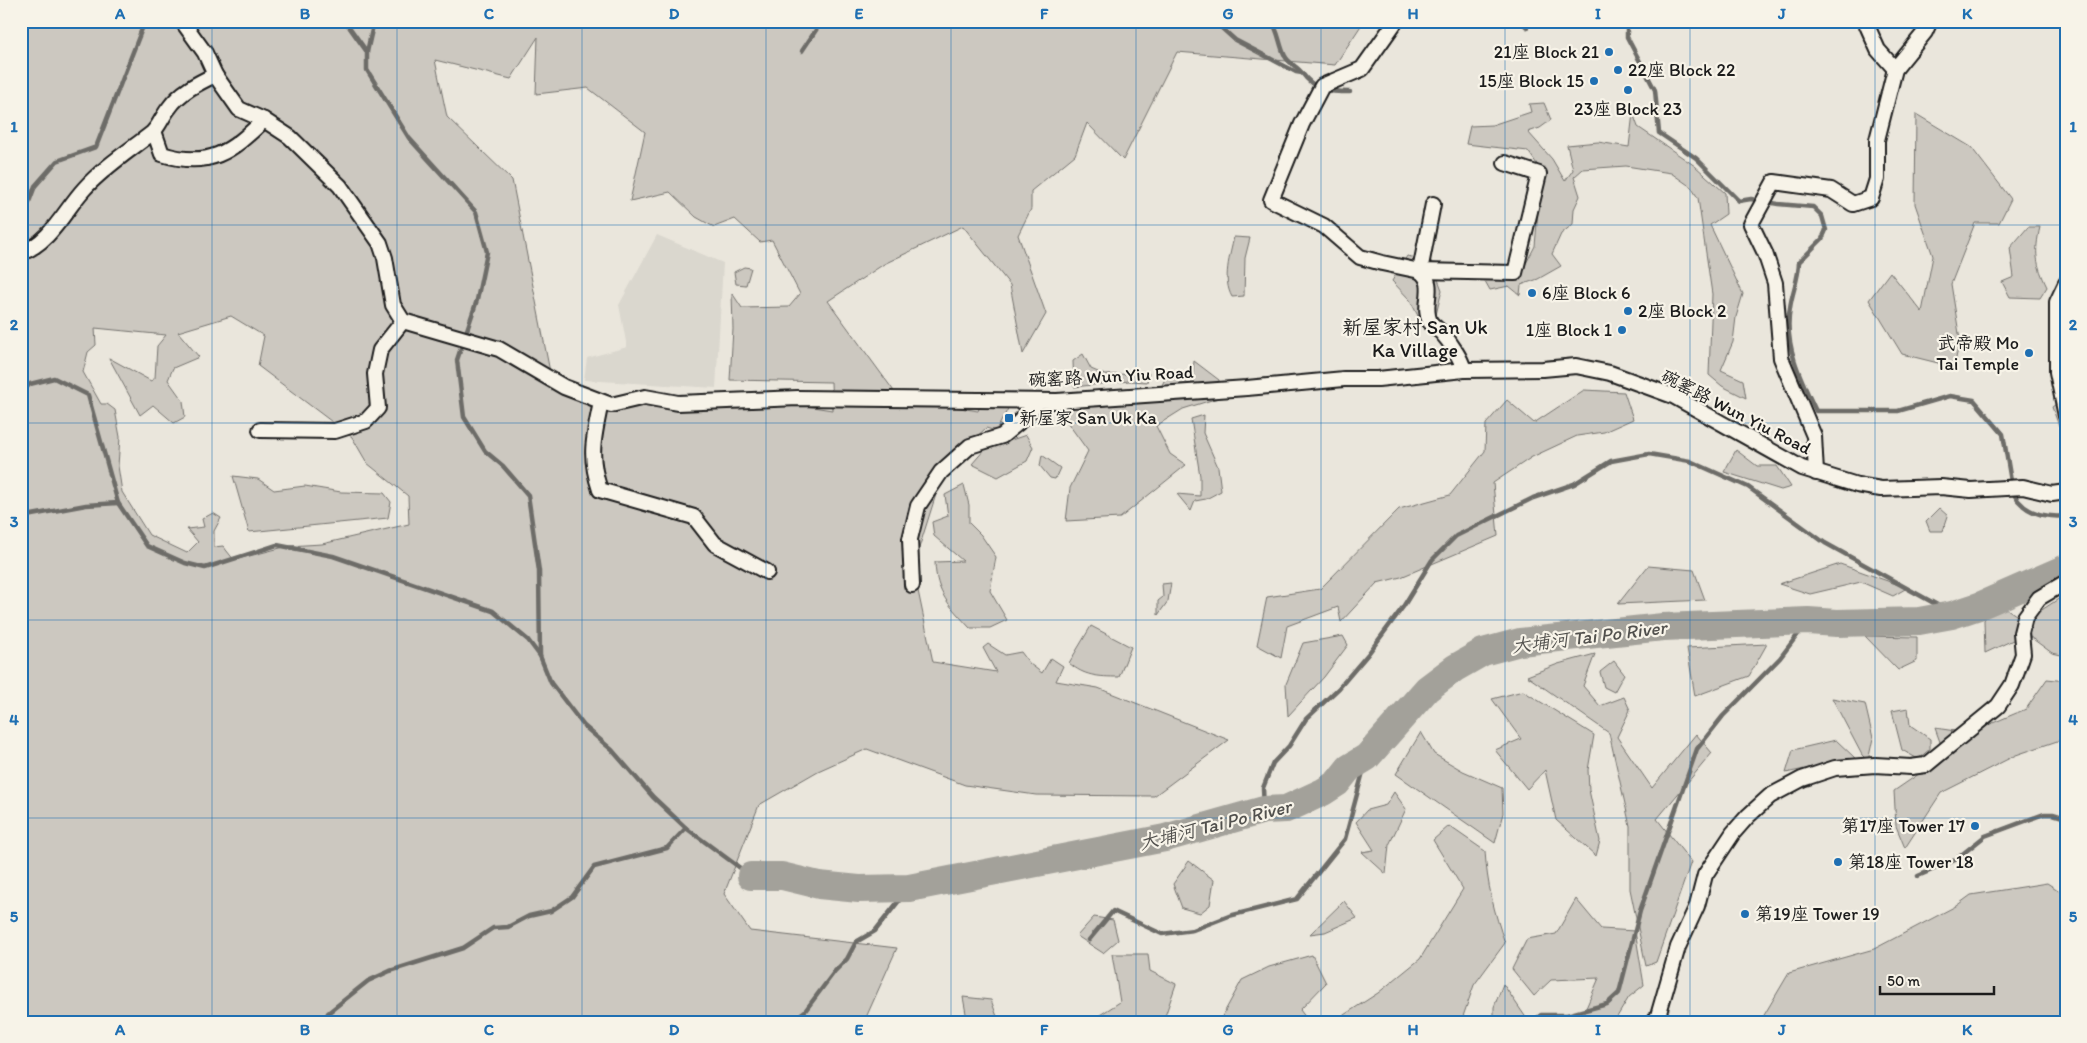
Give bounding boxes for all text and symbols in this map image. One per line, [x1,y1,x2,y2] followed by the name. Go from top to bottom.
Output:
[114,4,126,23] text: A
[300,4,311,23] text: B
[484,4,495,23] text: C
[669,4,680,23] text: D
[855,4,864,23] text: E
[1040,4,1049,23] text: F
[1222,4,1234,23] text: G
[1407,4,1419,23] text: H
[1595,4,1601,23] text: I
[1777,4,1786,23] text: J
[1962,4,1973,23] text: K
[1494,41,1599,63] place label: 21座 Block 21
[1603,46,1615,58] marker: 21座 Block 21
[1628,59,1736,81] place label: 22座 Block 22
[1612,64,1624,76] marker: 22座 Block 22
[1479,70,1584,92] place label: 15座 Block 15
[1588,75,1600,87] marker: 15座 Block 15
[1622,84,1634,96] marker: 23座 Block 23
[1574,98,1682,120] place label: 23座 Block 23
[10,117,18,136] text: 1
[2069,117,2077,136] text: 1
[1542,282,1631,304] place label: 6座 Block 6
[1526,287,1538,299] marker: 6座 Block 6
[1638,300,1727,322] place label: 2座 Block 2
[1622,305,1634,317] marker: 2座 Block 2
[10,315,19,334] text: 2
[1342,315,1488,362] district label: 新屋家村 San Uk Ka Village
[2069,315,2078,334] text: 2
[1526,319,1612,341] place label: 1座 Block 1
[1616,324,1628,336] marker: 1座 Block 1
[1936,332,2019,375] place label: 武帝殿 Mo Tai Temple
[2023,347,2035,359] marker: 武帝殿 Mo Tai Temple
[1028,361,1194,391] street label: 碗窰路 Wun Yiu Road
[1657,365,1815,459] street label: 碗窰路 Wun Yiu Road
[1019,407,1157,429] place label: 新屋家 San Uk Ka
[1003,412,1015,424] marker: 新屋家 San Uk Ka
[10,512,19,531] text: 3
[2069,512,2078,531] text: 3
[1511,615,1669,657] water label: 大埔河 Tai Po River
[9,710,19,729] text: 4
[2068,710,2078,729] text: 4
[1137,794,1295,854] water label: 大埔河 Tai Po River
[1841,815,1965,837] place label: 第17座 Tower 17
[1969,820,1981,832] marker: 第17座 Tower 17
[1848,851,1974,873] place label: 第18座 Tower 18
[1832,856,1844,868] marker: 第18座 Tower 18
[1755,903,1880,925] place label: 第19座 Tower 19
[10,907,19,926] text: 5
[2069,907,2078,926] text: 5
[1739,908,1751,920] marker: 第19座 Tower 19
[1880,963,1993,995] scale bar
[1887,972,1920,990] text: 50 m
[114,1020,126,1039] text: A
[300,1020,311,1039] text: B
[484,1020,495,1039] text: C
[669,1020,680,1039] text: D
[855,1020,864,1039] text: E
[1040,1020,1049,1039] text: F
[1222,1020,1234,1039] text: G
[1407,1020,1419,1039] text: H
[1595,1020,1601,1039] text: I
[1777,1020,1786,1039] text: J
[1962,1020,1973,1039] text: K

